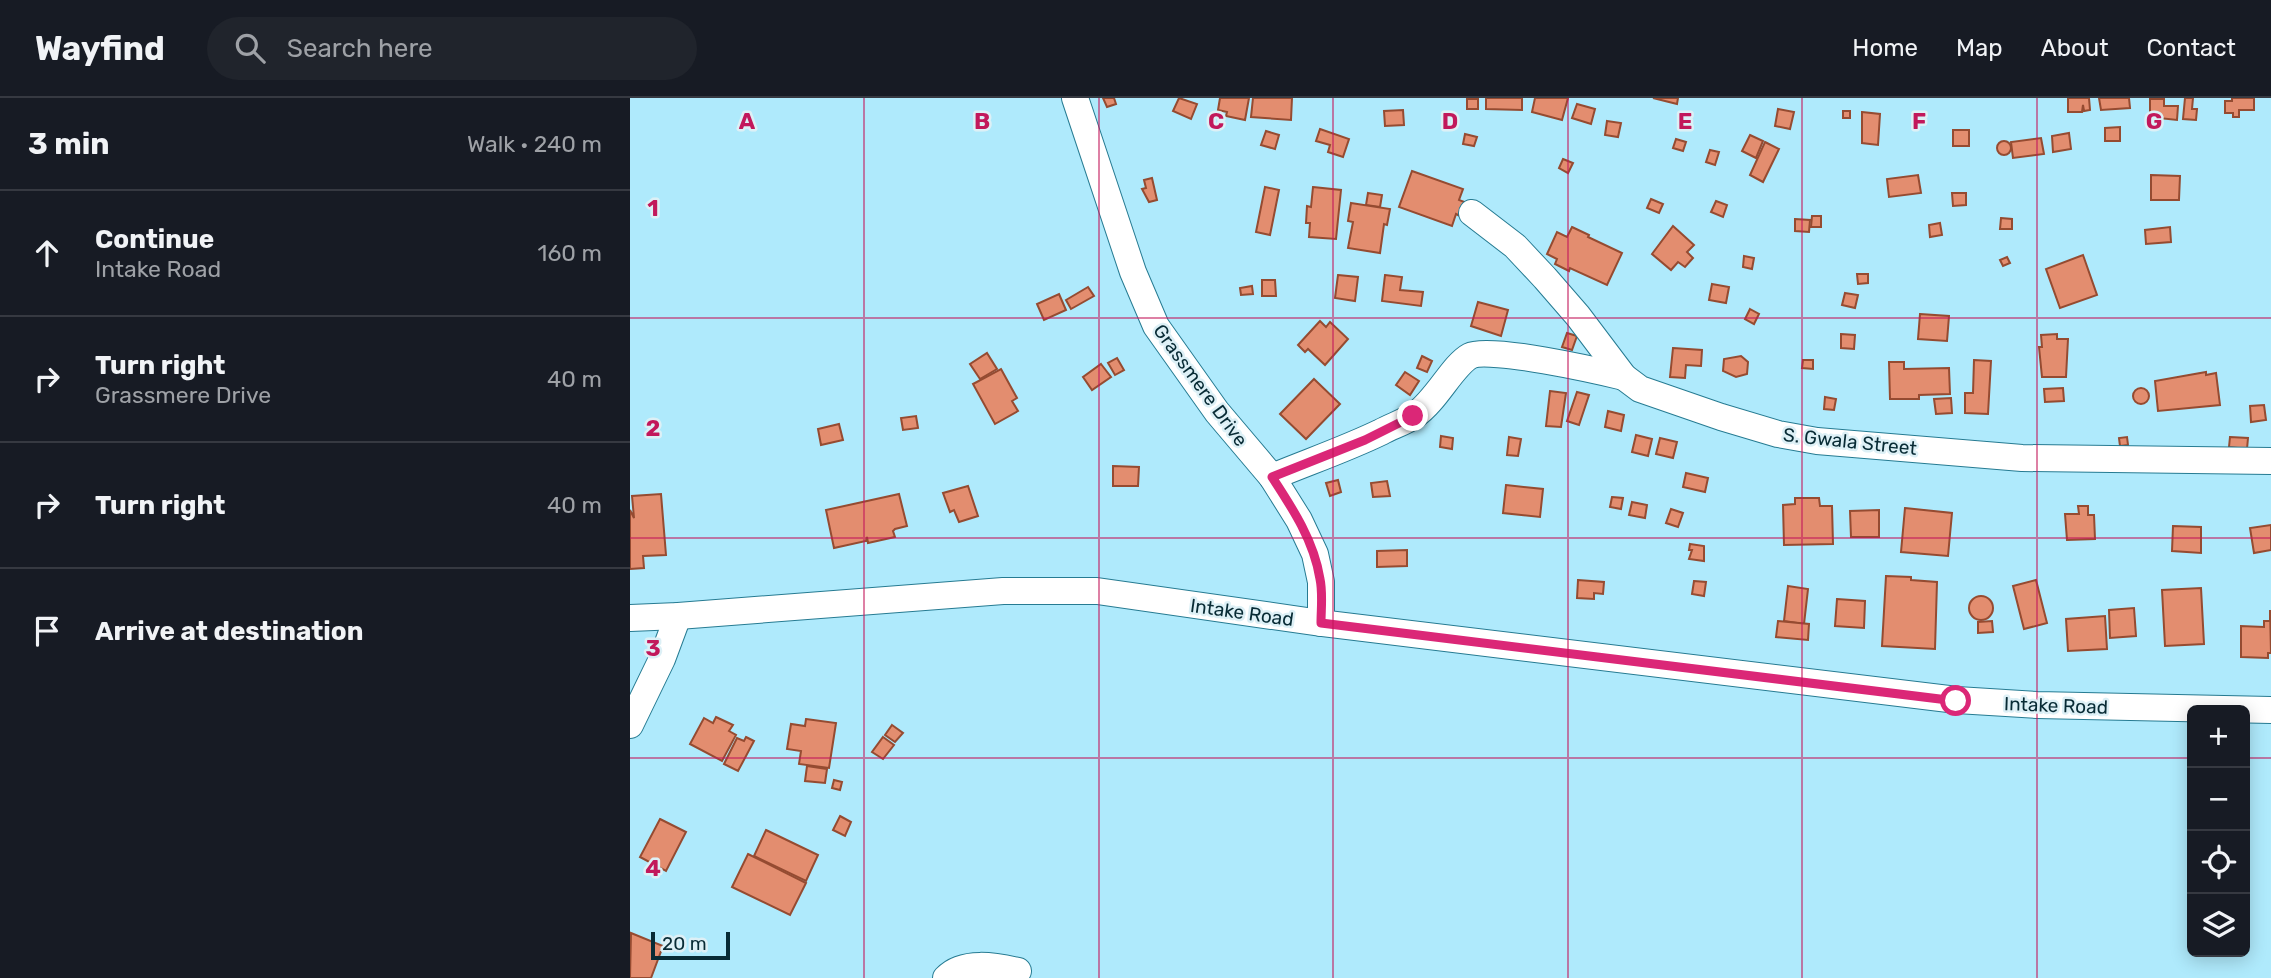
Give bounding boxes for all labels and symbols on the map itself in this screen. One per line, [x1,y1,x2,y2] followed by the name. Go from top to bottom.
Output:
[739,107,756,135] text: A
[974,107,990,135] text: B
[1208,107,1224,135] text: C
[1442,107,1458,135] text: D
[1678,107,1692,135] text: E
[1912,107,1926,135] text: F
[2146,107,2162,135] text: G
[647,194,659,222] text: 1
[1149,320,1253,451] street label: Grassmere Drive
[1397,400,1428,431] route end
[646,414,660,442] text: 2
[1782,423,1919,460] street label: S. Gwala Street
[1189,594,1295,631] street label: Intake Road
[645,634,661,662] text: 3
[1940,685,1971,716] route start
[2004,692,2108,719] street label: Intake Road
[645,854,661,882] text: 4
[651,929,730,961] scale bar

